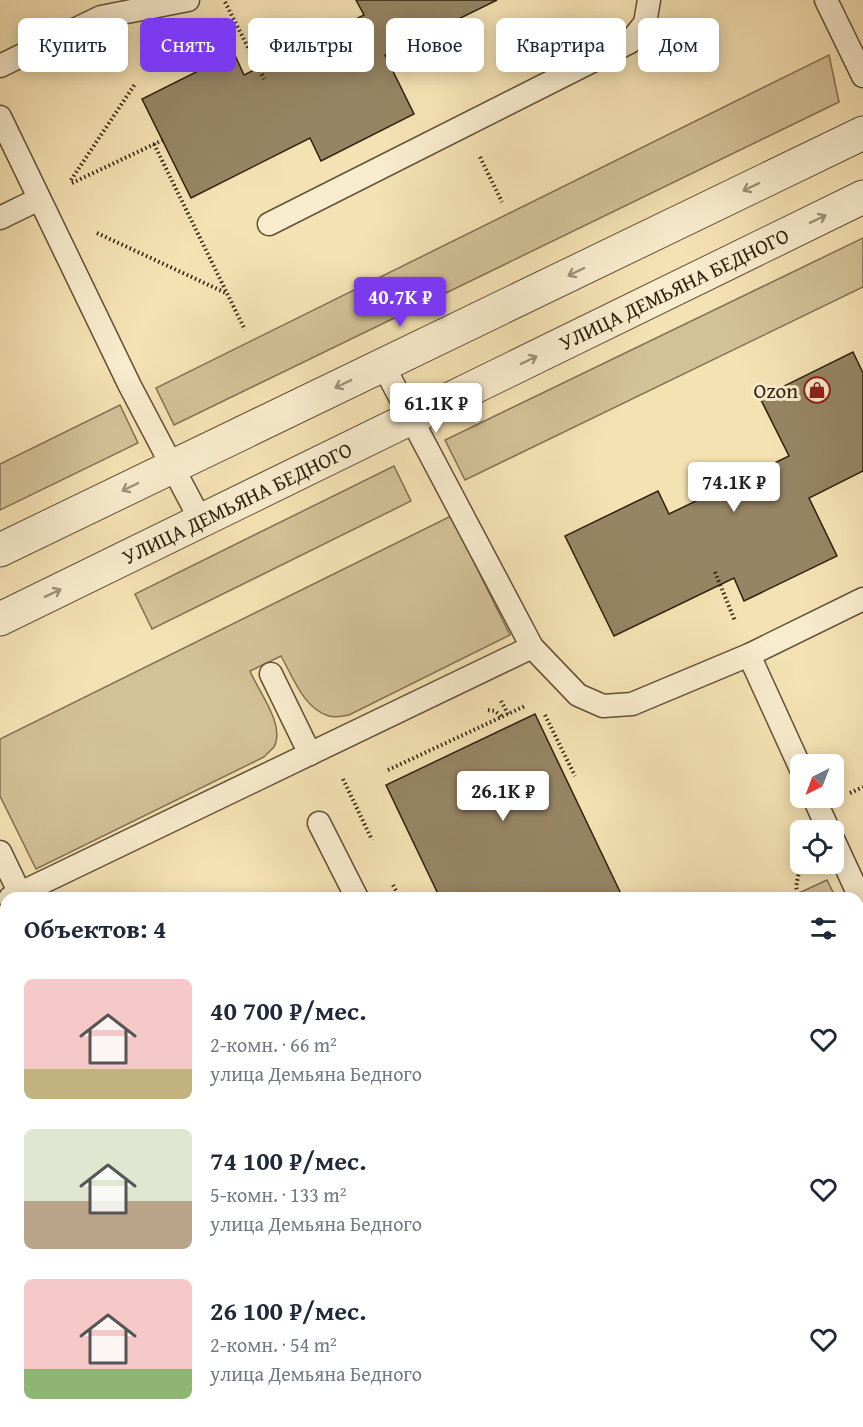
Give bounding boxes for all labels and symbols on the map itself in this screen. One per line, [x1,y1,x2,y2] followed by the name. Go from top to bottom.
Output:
[743,182,761,194] one-way arrow
[808,212,826,224] one-way arrow
[554,220,794,358] street label: УЛИЦА ДЕМЬЯНА БЕДНОГО
[567,266,585,278] one-way arrow
[345,277,455,328] pin: 40.7K ₽
[520,353,538,365] one-way arrow
[754,375,798,406] place label: Ozon
[802,375,832,405] shop icon: Ozon
[335,379,353,390] one-way arrow
[381,383,491,434] pin: 61.1K ₽
[117,434,357,572] street label: УЛИЦА ДЕМЬЯНА БЕДНОГО
[679,462,789,513] pin: 74.1K ₽
[121,482,139,494] one-way arrow
[43,587,61,599] one-way arrow
[790,754,844,808] north arrow
[448,771,558,822] pin: 26.1K ₽

